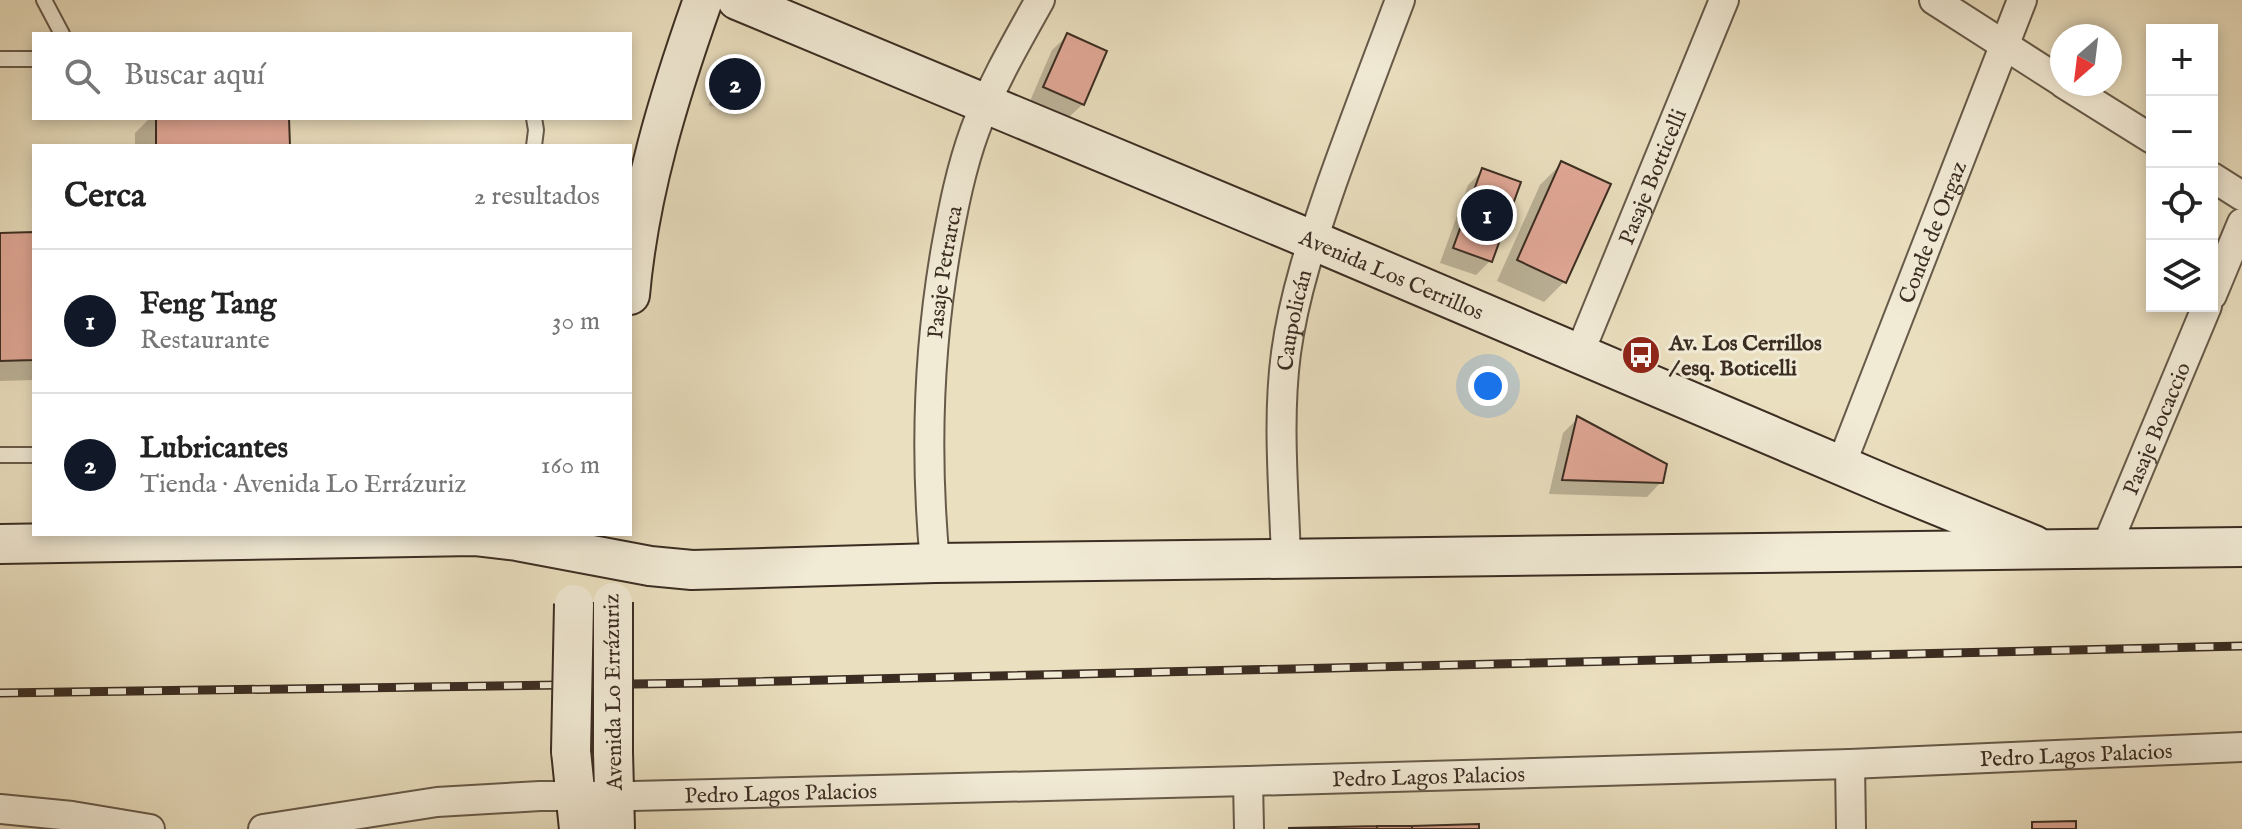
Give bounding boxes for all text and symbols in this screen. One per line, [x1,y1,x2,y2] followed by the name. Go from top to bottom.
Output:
[2050,24,2122,96] north arrow
[2146,24,2218,312] map controls
[2146,24,2218,96] button: +
[32,32,632,120] search box
[60,54,104,98] icon: search
[709,54,761,114] pin: 2
[124,57,265,95] text: Buscar aquí
[2146,96,2218,168] button: −
[1613,105,1694,249] street label: Pasaje Botticelli
[1893,158,1974,308] street label: Conde de Orgaz
[2146,168,2218,240] button: locate
[64,175,146,218] text: Cerca
[474,180,600,213] text: 2 resultados
[1461,185,1513,245] pin: 1
[922,203,970,340] street label: Pasaje Petrarca
[1294,224,1487,327] street label: Avenida Los Cerrillos
[2146,240,2218,312] button: layers
[1272,266,1319,372] street label: Caupolicán
[140,286,276,324] text: Feng Tang
[85,305,95,338] text: 1
[552,305,600,338] text: 30 m
[140,324,270,357] text: Restaurante
[1668,330,1822,383] place label: Av. Los Cerrillos / esq. Boticelli
[1620,334,1662,376] bus stop icon: Av. Los Cerrillos / esq. Boticelli
[2118,358,2198,500] street label: Pasaje Bocaccio
[1468,366,1508,406] your location
[140,430,288,468] text: Lubricantes
[84,449,96,482] text: 2
[541,449,600,482] text: 160 m
[140,468,466,501] text: Tienda · Avenida Lo Errázuriz
[598,593,630,792] street label: Avenida Lo Errázuriz
[1979,738,2173,774] street label: Pedro Lagos Palacios
[1332,761,1525,795] street label: Pedro Lagos Palacios
[684,778,878,811] street label: Pedro Lagos Palacios

